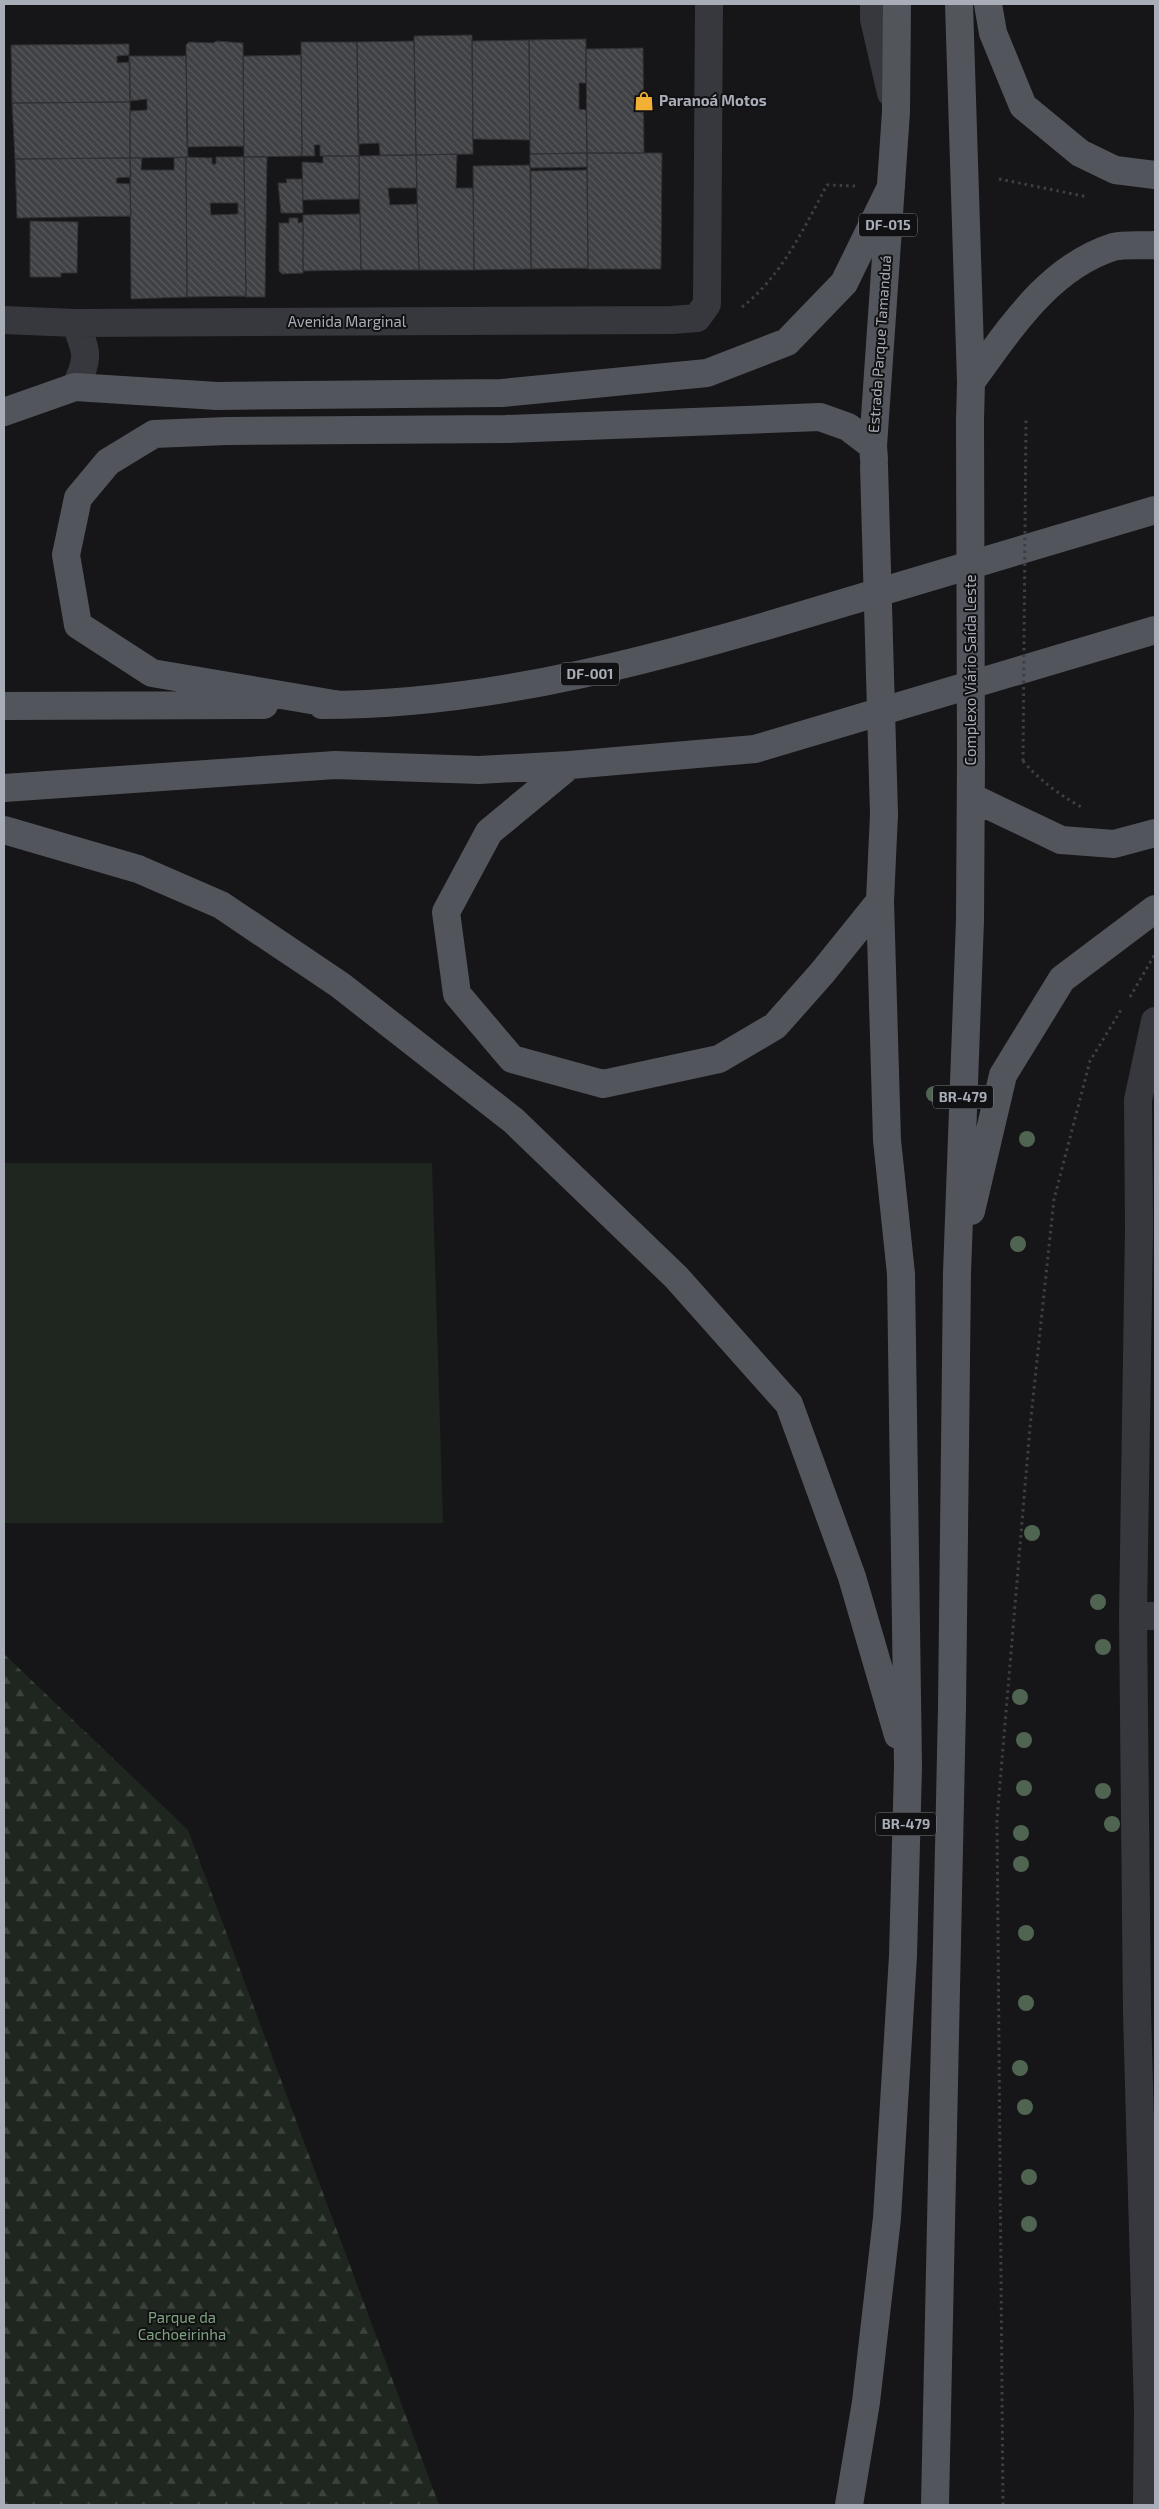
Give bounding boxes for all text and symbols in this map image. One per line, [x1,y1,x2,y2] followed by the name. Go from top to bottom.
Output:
[633,90,655,112] shop icon: Paranoá Motos
[659,91,767,109] place label: Paranoá Motos
[859,214,917,236] road number: DF-015
[864,254,894,433] street label: Estrada Parque Tamanduá
[288,312,407,330] street label: Avenida Marginal
[961,574,979,766] street label: Complexo Viário Saída Leste
[561,662,619,686] road number: DF-001
[933,1086,993,1108] road number: BR-479
[876,1812,936,1836] road number: BR-479
[138,2308,226,2343] park label: Parque da Cachoeirinha

